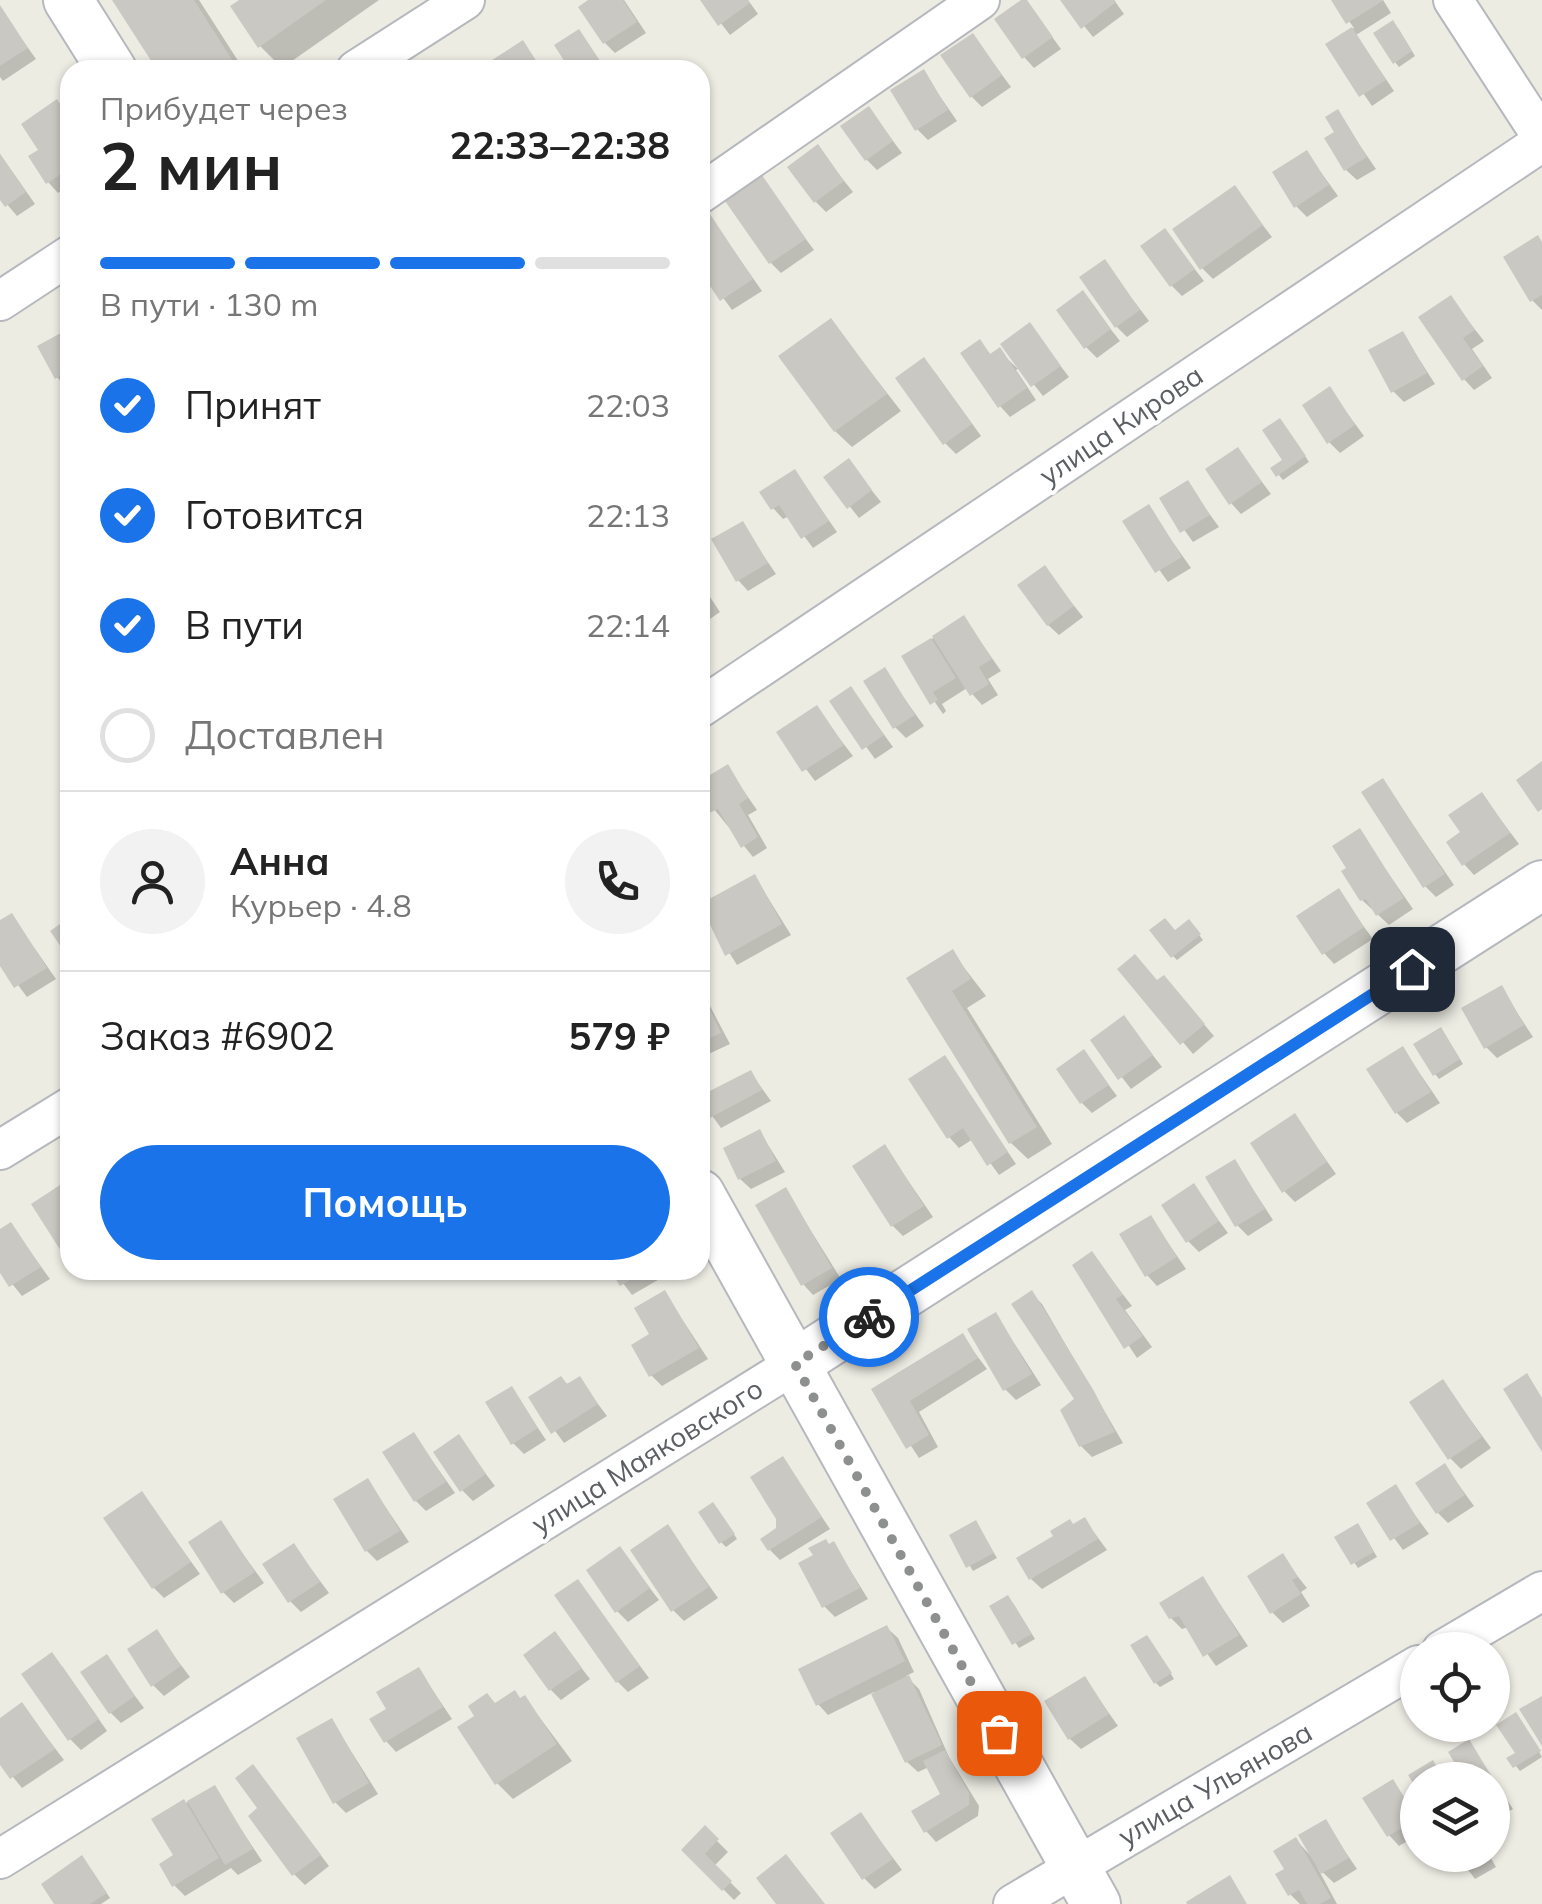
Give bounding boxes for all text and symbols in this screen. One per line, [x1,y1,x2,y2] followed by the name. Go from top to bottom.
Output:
[100,88,348,128] text: Прибудет через
[450,121,670,169] text: 22:33–22:38
[100,125,282,206] text: 2 мин
[100,284,318,324] text: В пути · 130 m
[1032,357,1209,492] street label: улица Кирова
[100,378,155,433] icon: check
[185,381,321,429] text: Принят
[586,385,670,425] text: 22:03
[100,488,155,543] icon: check
[185,491,364,539] text: Готовится
[586,495,670,535] text: 22:13
[100,598,155,653] icon: check
[185,601,304,649] text: В пути
[586,605,670,645] text: 22:14
[185,711,385,759] text: Доставлен
[100,829,205,934] button: person
[565,829,670,934] button: phone
[230,837,330,885] text: Анна
[230,885,412,925] text: Курьер · 4.8
[1370,927,1455,1012] pin
[1385,942,1440,997] icon: home
[100,1012,335,1060] text: Заказ #6902
[568,1012,670,1060] text: 579 ₽
[100,1145,670,1260] button: Помощь
[819,1267,919,1367] courier
[842,1290,897,1345] icon: bike
[524,1370,769,1541] street label: улица Маяковского
[1400,1632,1510,1872] map controls
[1400,1632,1510,1742] button: locate
[957,1691,1042,1776] pin
[972,1706,1027,1761] icon: bag
[1111,1714,1318,1853] street label: улица Ульянова
[1400,1762,1510,1872] button: layers

